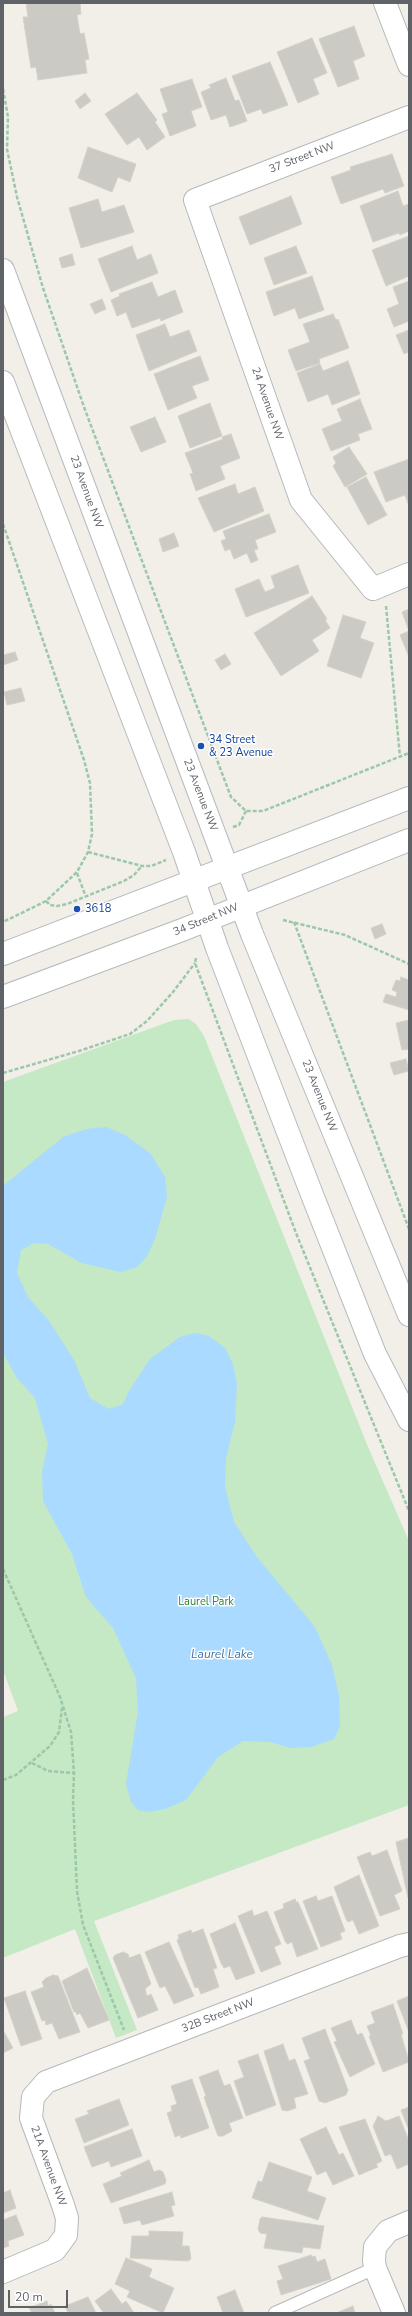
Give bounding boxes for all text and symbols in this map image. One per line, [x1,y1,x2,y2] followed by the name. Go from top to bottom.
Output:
[267,139,337,177] street label: 37 Street NW
[248,366,286,442] street label: 24 Avenue NW
[67,454,105,530] street label: 23 Avenue NW
[209,733,273,759] place label: 34 Street & 23 Avenue
[196,741,206,751] marker: 34 Street & 23 Avenue
[180,757,220,833] street label: 23 Avenue NW
[171,901,241,939] street label: 34 Street NW
[85,902,111,916] place label: 3618
[72,904,82,914] marker: 3618
[299,1058,339,1134] street label: 23 Avenue NW
[178,1595,234,1609] park label: Laurel Park
[191,1648,253,1662] water label: Laurel Lake
[180,1996,256,2036] street label: 32B Street NW
[27,2124,69,2208] street label: 21A Avenue NW
[10,2282,70,2308] scale bar
[15,2289,43,2305] text: 20 m

